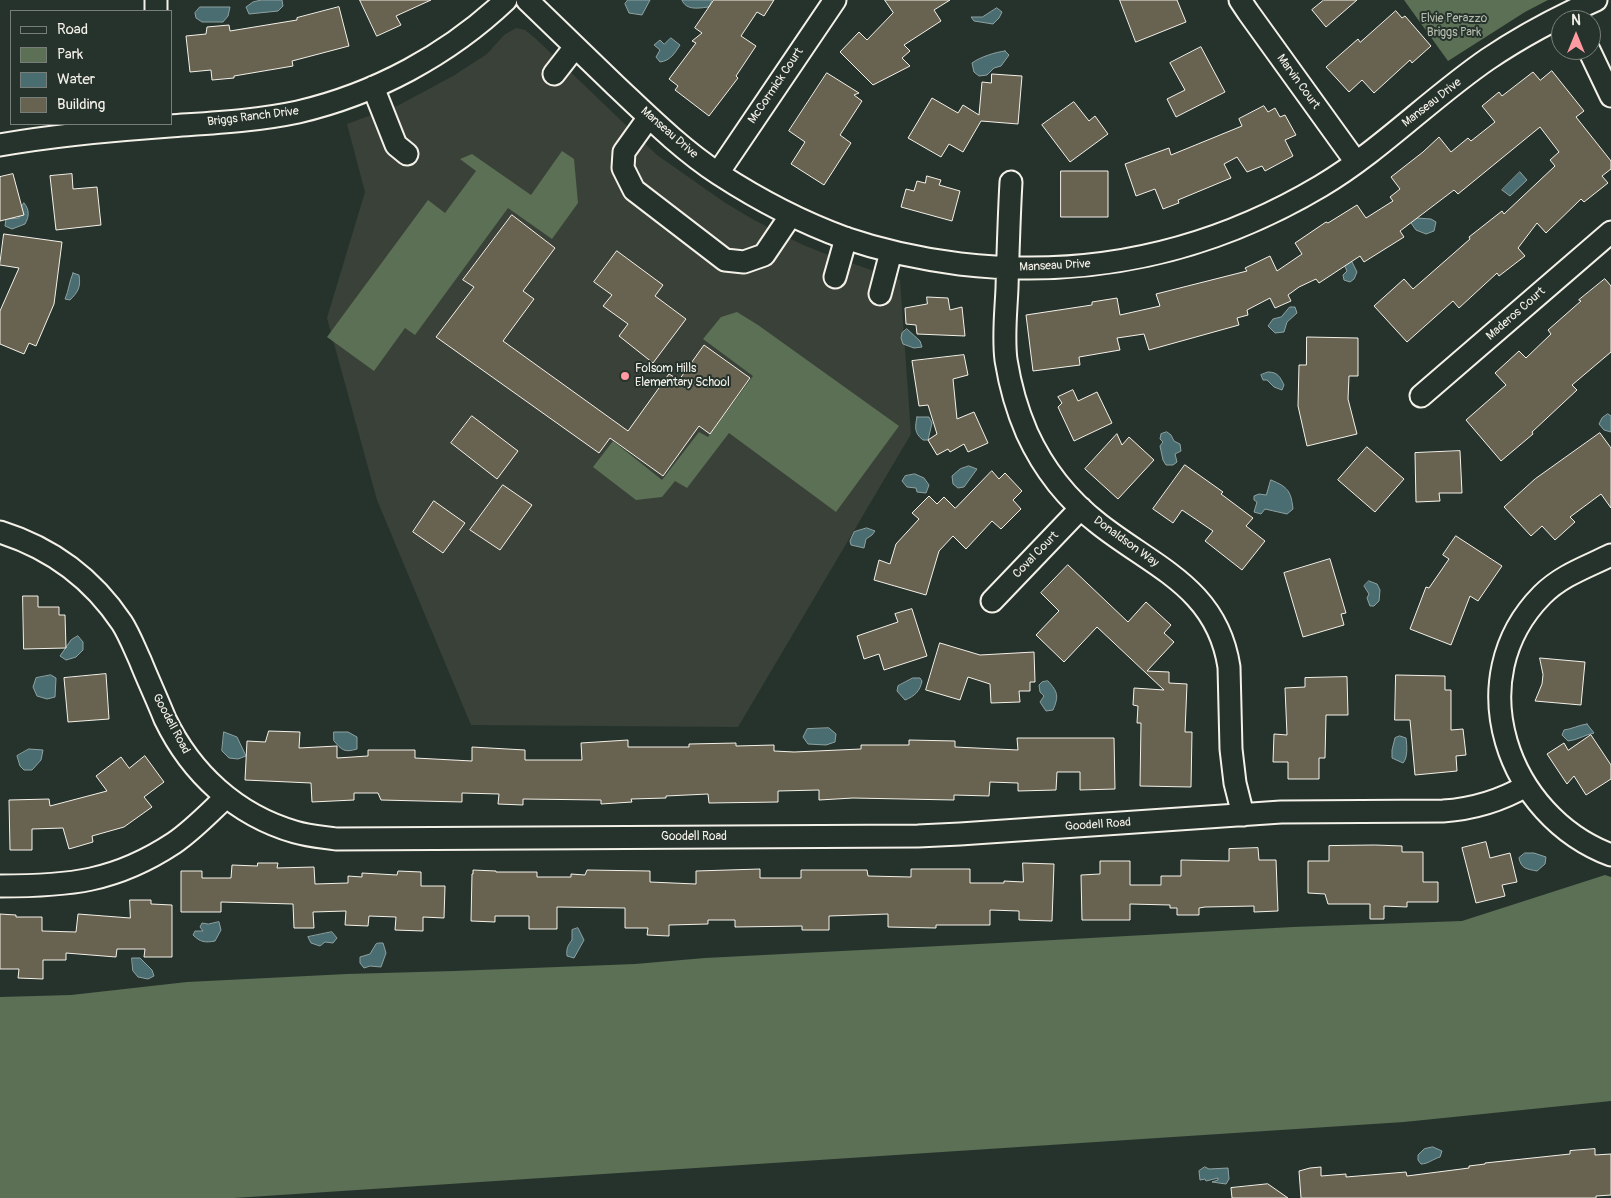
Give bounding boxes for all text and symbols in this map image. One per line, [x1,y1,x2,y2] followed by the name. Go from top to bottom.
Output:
[10,10,172,125] legend
[1551,10,1601,60] north arrow
[1421,12,1487,40] park label: Elvie Perazzo Briggs Park
[1571,12,1581,29] text: N
[57,20,88,39] text: Road
[57,45,83,64] text: Park
[745,45,807,127] street label: McCormick Court
[1273,52,1323,112] street label: Marvin Court
[57,70,95,89] text: Water
[1399,75,1465,131] street label: Manseau Drive
[57,95,105,114] text: Building
[206,104,300,130] street label: Briggs Ranch Drive
[637,104,701,162] street label: Manseau Drive
[1019,257,1091,275] street label: Manseau Drive
[1484,284,1548,344] street label: Maderos Court
[635,362,730,390] place label: Folsom Hills Elementary School
[619,370,631,382] marker: Folsom Hills Elementary School
[1091,514,1161,570] street label: Donaldson Way
[1010,529,1062,581] street label: Coval Court
[149,692,193,756] street label: Goodell Road
[1065,816,1131,834] street label: Goodell Road
[661,830,727,844] street label: Goodell Road

